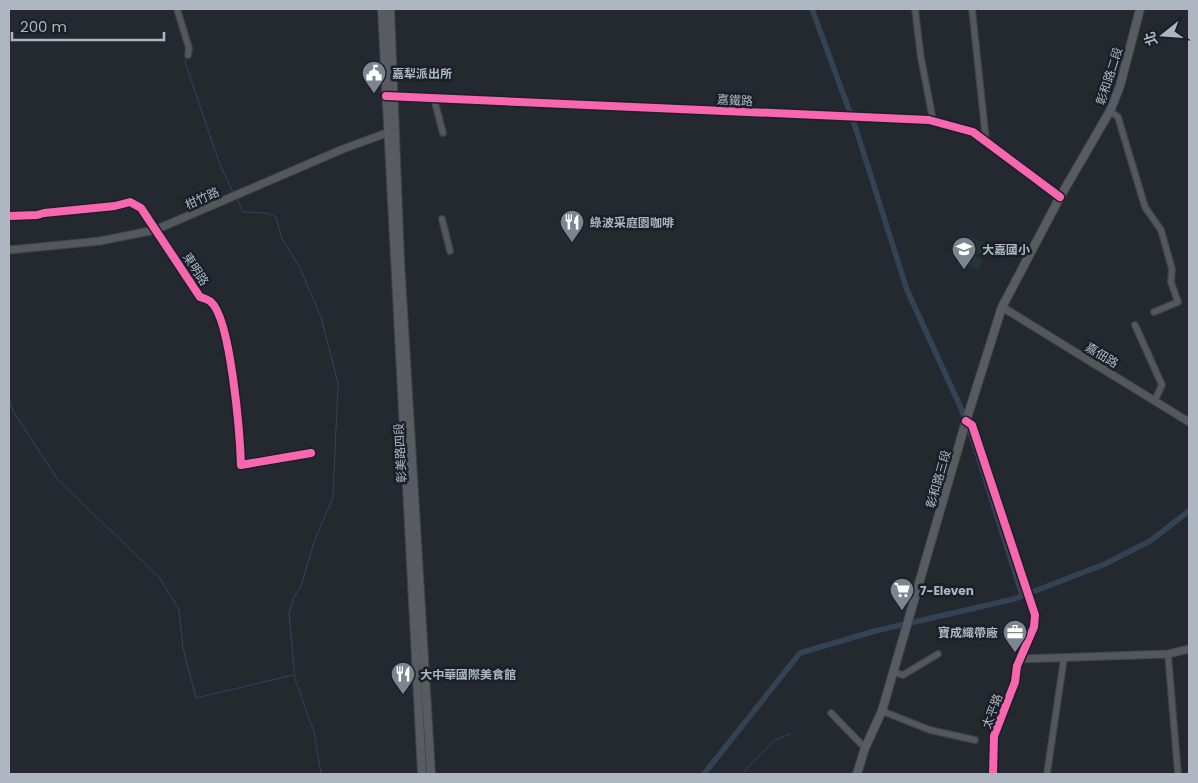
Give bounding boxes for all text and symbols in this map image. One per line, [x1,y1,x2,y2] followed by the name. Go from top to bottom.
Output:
[12,10,165,42] scale bar
[1138,10,1188,60] north arrow
[20,16,67,37] text: 200 m
[1139,29,1162,48] text: 北
[1092,45,1126,107] street label: 彰和路二段
[361,60,387,94] public building icon: 嘉犁派出所
[392,65,452,82] place label: 嘉犁派出所
[717,91,753,109] street label: 嘉鐵路
[182,183,222,213] street label: 柑竹路
[559,209,585,243] restaurant icon: 綠波采庭園咖啡
[590,214,674,231] place label: 綠波采庭園咖啡
[951,236,977,270] school or university icon: 大嘉國小
[982,241,1030,258] place label: 大嘉國小
[179,249,213,289] street label: 東明路
[1082,338,1122,372] street label: 嘉佃路
[390,423,410,483] street label: 彰美路四段
[922,448,954,510] street label: 彰和路三段
[889,577,915,611] supermarket icon: 7-Eleven
[920,582,974,599] place label: 7-Eleven
[1002,619,1028,653] office icon: 寶成織帶廠
[938,624,998,641] place label: 寶成織帶廠
[390,661,416,695] restaurant icon: 大中華國際美食館
[420,666,516,683] place label: 大中華國際美食館
[978,691,1006,731] street label: 太平路

